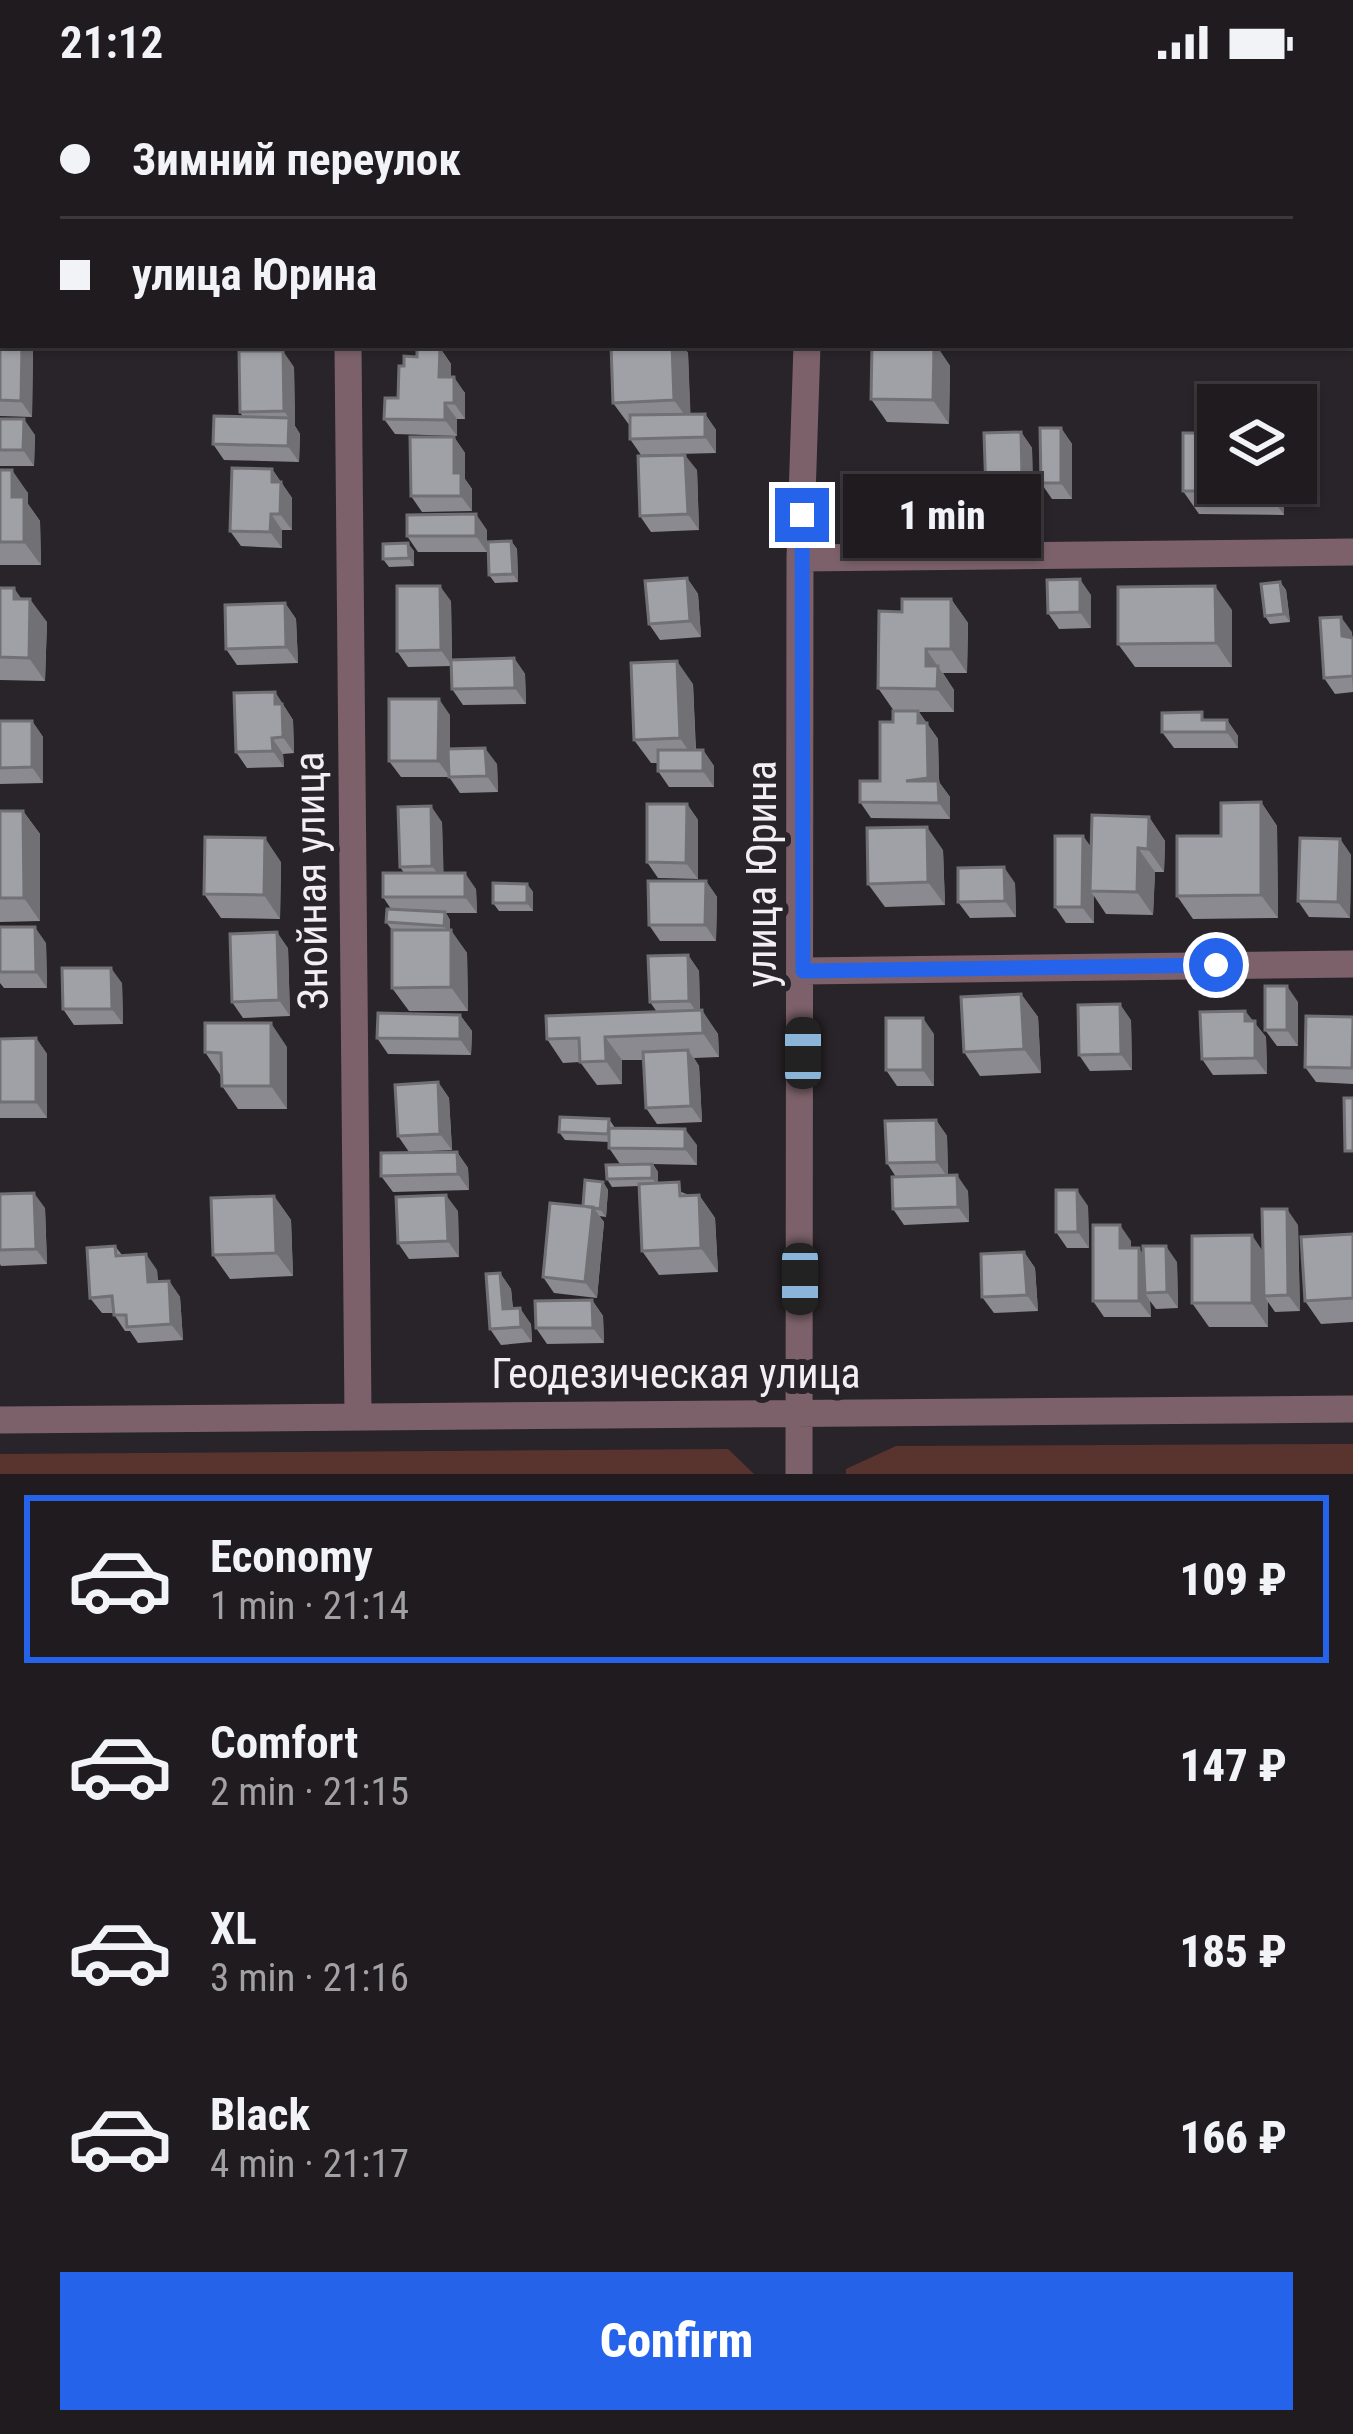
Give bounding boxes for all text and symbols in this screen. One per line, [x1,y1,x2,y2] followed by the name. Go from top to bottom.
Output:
[60,16,163,69] text: 21:12
[132,133,461,186] text: Зимний переулок
[132,248,377,301] text: улица Юрина
[1197,384,1317,504] map controls
[1197,384,1317,504] button: layers
[844,473,1042,557] callout: 1 min
[775,488,829,542] route end
[899,493,985,539] text: 1 min
[284,751,338,1011] street label: Знойная улица
[737,760,786,988] street label: улица Юрина
[1189,938,1243,992] route start
[785,1017,821,1089] car
[782,1243,818,1315] car
[491,1349,861,1398] street label: Геодезическая улица
[66,1525,174,1633] icon: car
[210,1530,373,1583] text: Economy
[1179,1553,1287,1606] text: 109 ₽
[210,1583,409,1629] text: 1 min · 21:14
[66,1711,174,1819] icon: car
[210,1716,358,1769] text: Comfort
[1179,1739,1287,1792] text: 147 ₽
[210,1769,409,1815] text: 2 min · 21:15
[66,1897,174,2005] icon: car
[210,1902,257,1955] text: XL
[1179,1925,1287,1978] text: 185 ₽
[210,1955,409,2001] text: 3 min · 21:16
[66,2083,174,2191] icon: car
[210,2088,310,2141] text: Black
[1179,2111,1287,2164] text: 166 ₽
[210,2141,409,2187] text: 4 min · 21:17
[60,2272,1293,2410] button: Confirm

